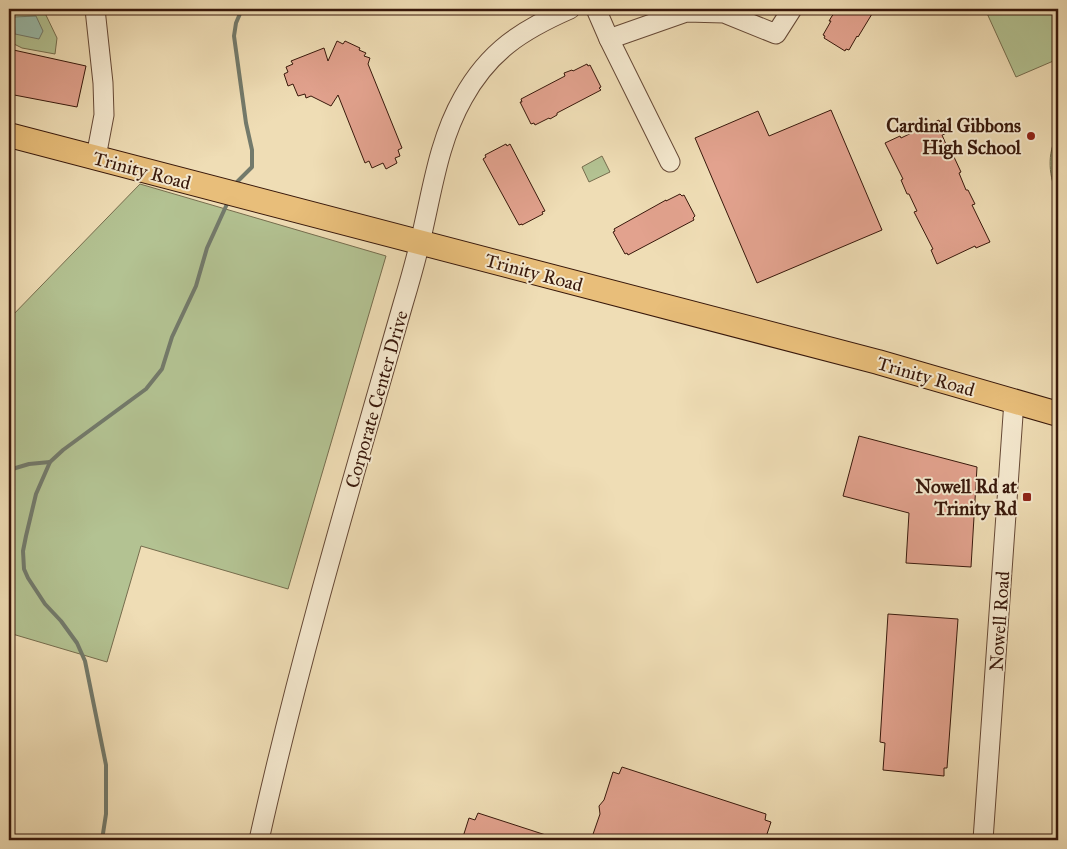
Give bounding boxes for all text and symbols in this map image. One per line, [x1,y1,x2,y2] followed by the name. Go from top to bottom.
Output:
[886,114,1022,160] place label: Cardinal Gibbons High School
[1025,130,1037,142] marker: Cardinal Gibbons High School
[90,146,194,195] street label: Trinity Road
[482,248,586,297] street label: Trinity Road
[340,308,413,491] street label: Corporate Center Drive
[874,352,978,402] street label: Trinity Road
[915,475,1017,521] place label: Nowell Rd at Trinity Rd
[1021,491,1033,503] marker: Nowell Rd at Trinity Rd
[985,570,1015,672] street label: Nowell Road

